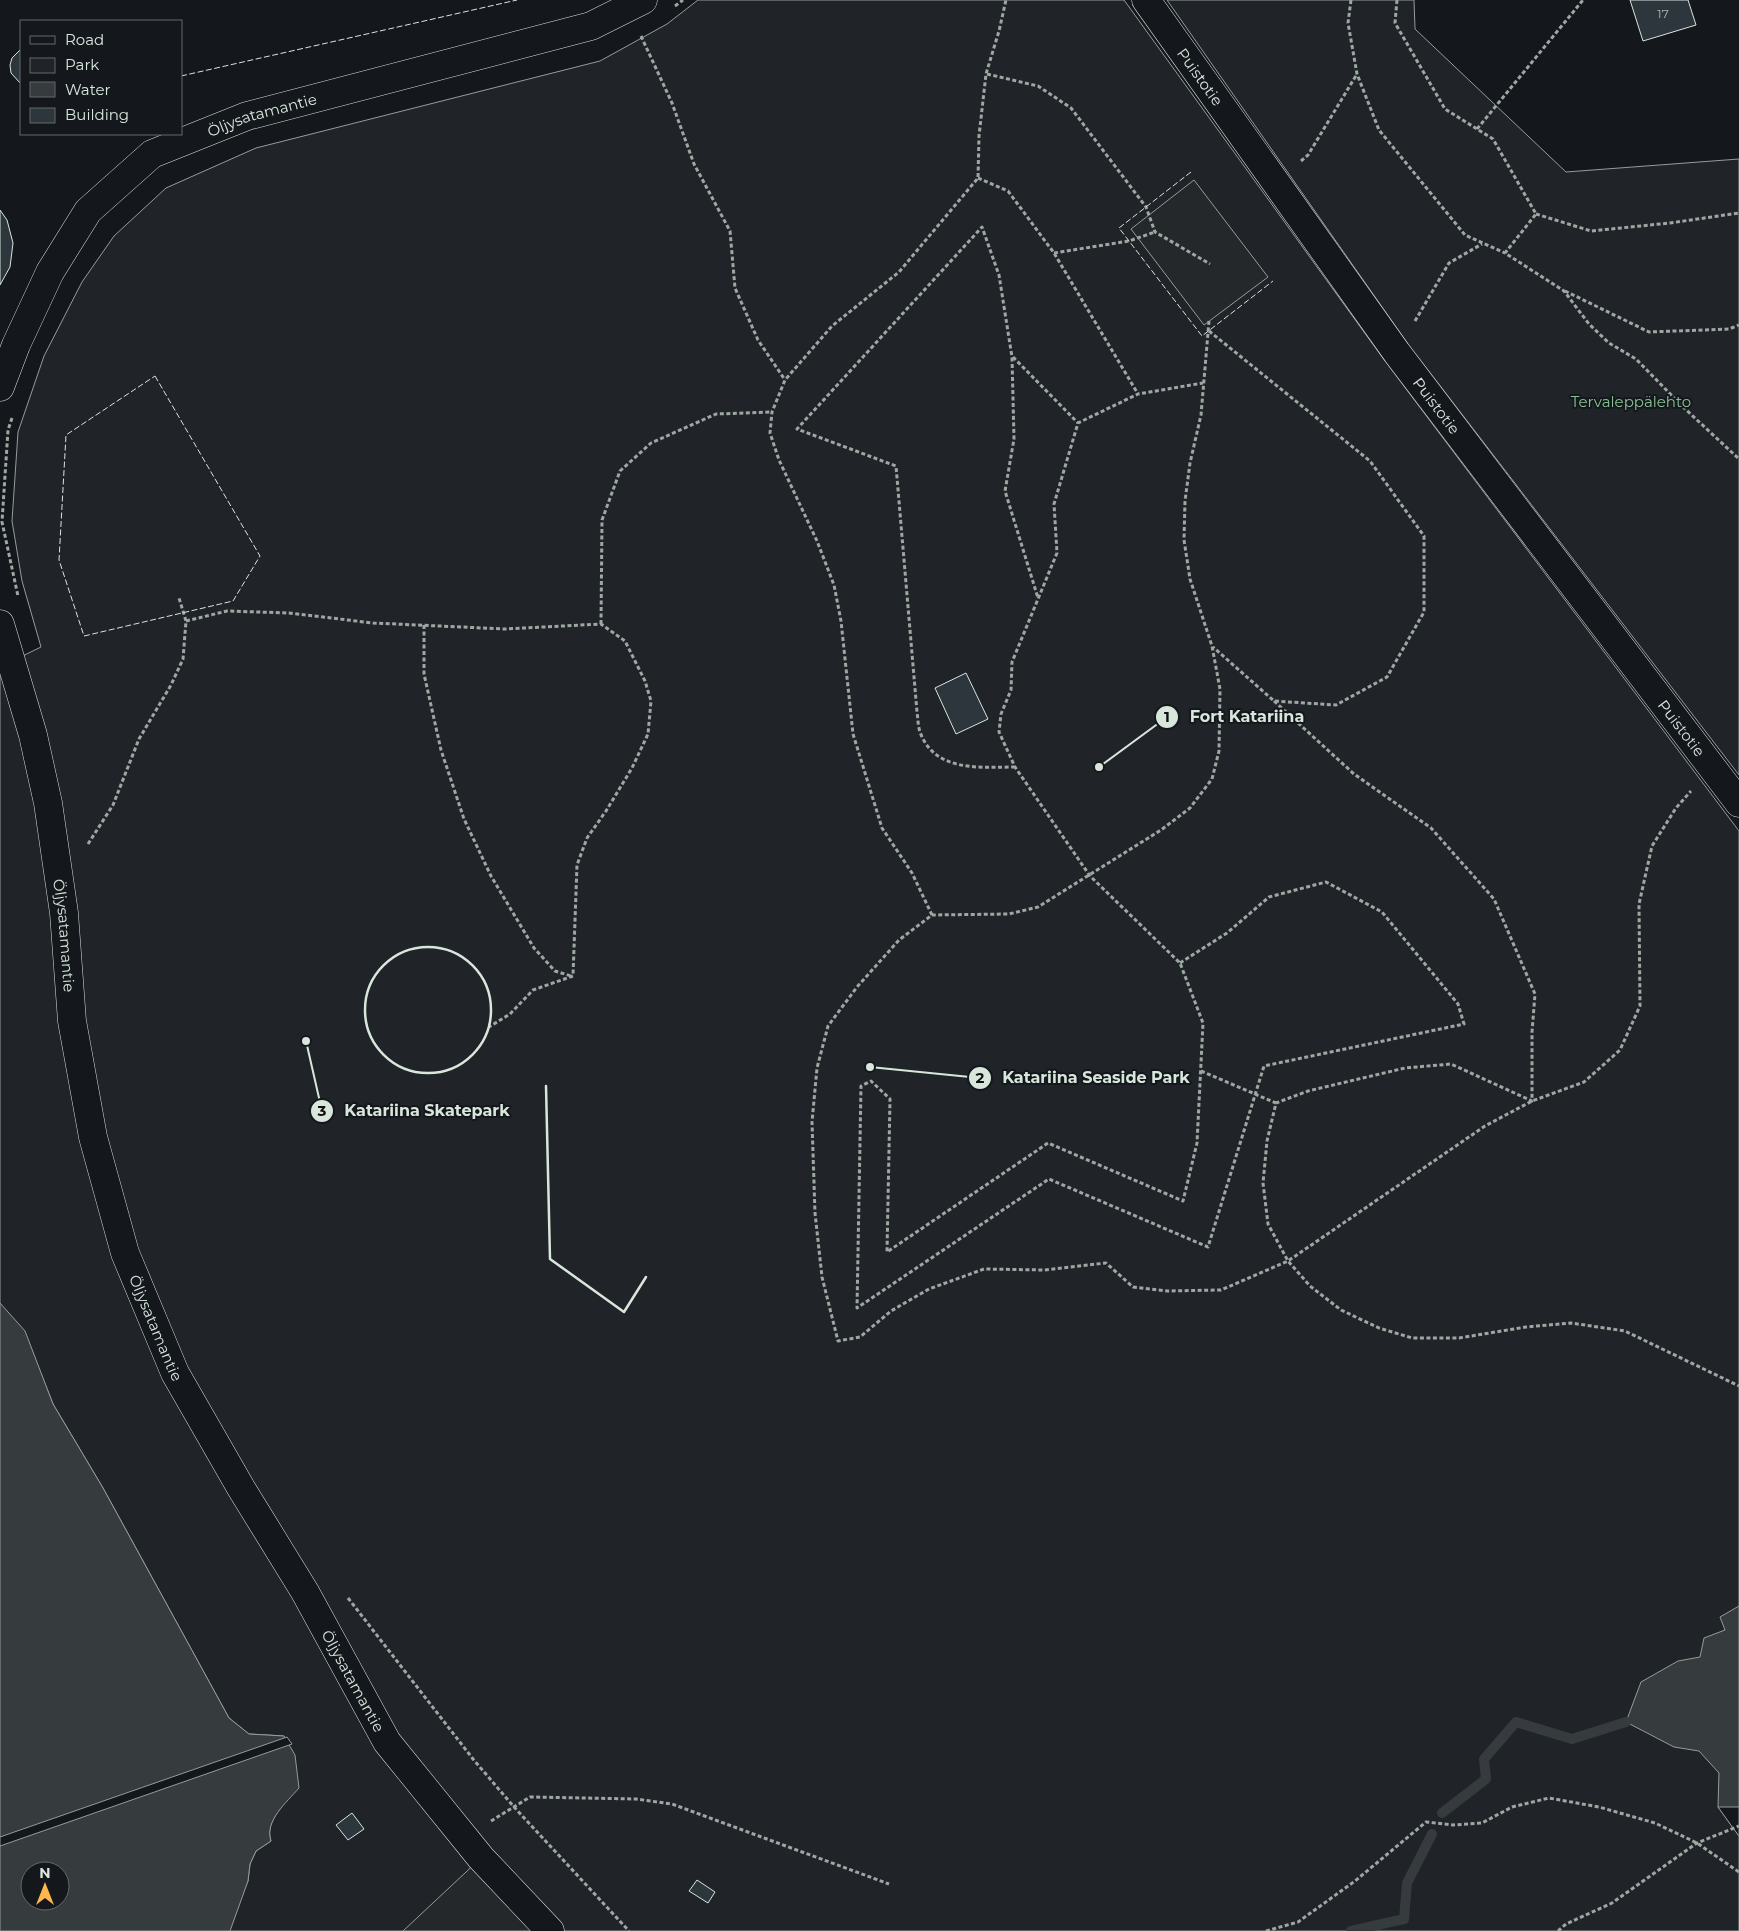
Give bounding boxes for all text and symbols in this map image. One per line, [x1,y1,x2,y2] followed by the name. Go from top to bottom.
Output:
[1657,6,1669,21] house number: 17
[20,20,182,135] legend
[65,30,104,49] text: Road
[1173,44,1228,109] street label: Puistotie
[65,55,99,74] text: Park
[65,80,111,99] text: Water
[204,89,319,140] street label: Öljysatamantie
[65,105,129,124] text: Building
[1409,373,1465,438] street label: Puistotie
[1571,392,1691,411] park label: Tervaleppälehto
[1654,696,1710,760] street label: Puistotie
[1155,701,1315,732] callout: Fort Katariina
[1164,707,1170,726] text: 1
[1190,707,1304,726] text: Fort Katariina
[50,878,79,993] street label: Öljysatamantie
[967,1062,1200,1093] callout: Katariina Seaside Park
[976,1068,985,1087] text: 2
[1002,1068,1190,1087] text: Katariina Seaside Park
[310,1095,520,1126] callout: Katariina Skatepark
[317,1101,327,1120] text: 3
[344,1101,510,1120] text: Katariina Skatepark
[125,1272,187,1384] street label: Öljysatamantie
[318,1626,389,1735] street label: Öljysatamantie
[20,1861,70,1911] north arrow
[39,1864,51,1882] text: N

